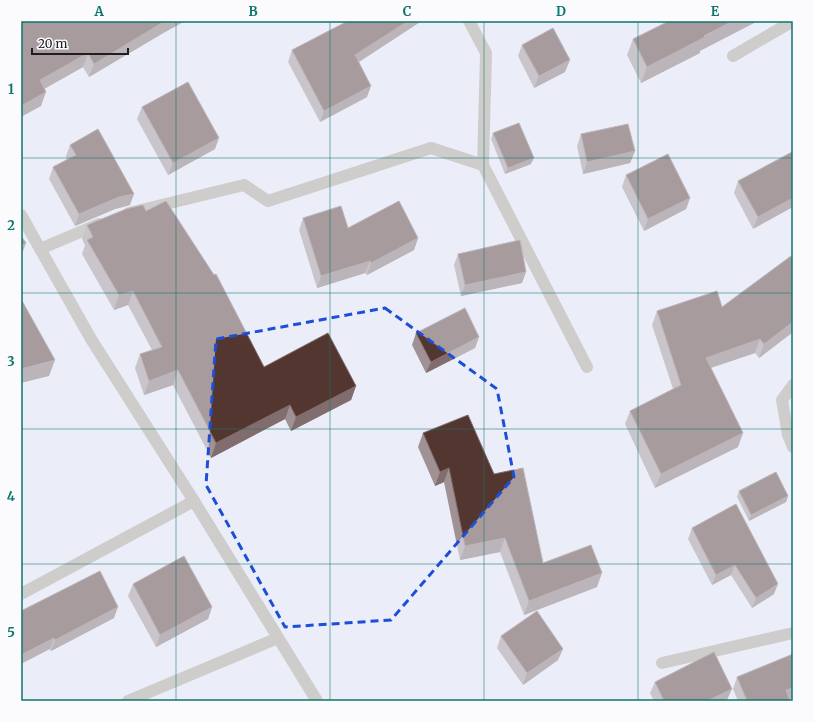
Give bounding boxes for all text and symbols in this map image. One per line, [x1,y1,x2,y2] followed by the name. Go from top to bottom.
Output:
[93,3,104,20] text: A
[248,3,258,20] text: B
[403,3,412,20] text: C
[556,3,566,20] text: D
[711,3,720,20] text: E
[32,30,128,56] scale bar
[38,36,67,51] text: 20 m
[8,81,14,98] text: 1
[7,217,15,234] text: 2
[7,353,15,370] text: 3
[7,488,16,505] text: 4
[7,624,15,641] text: 5

